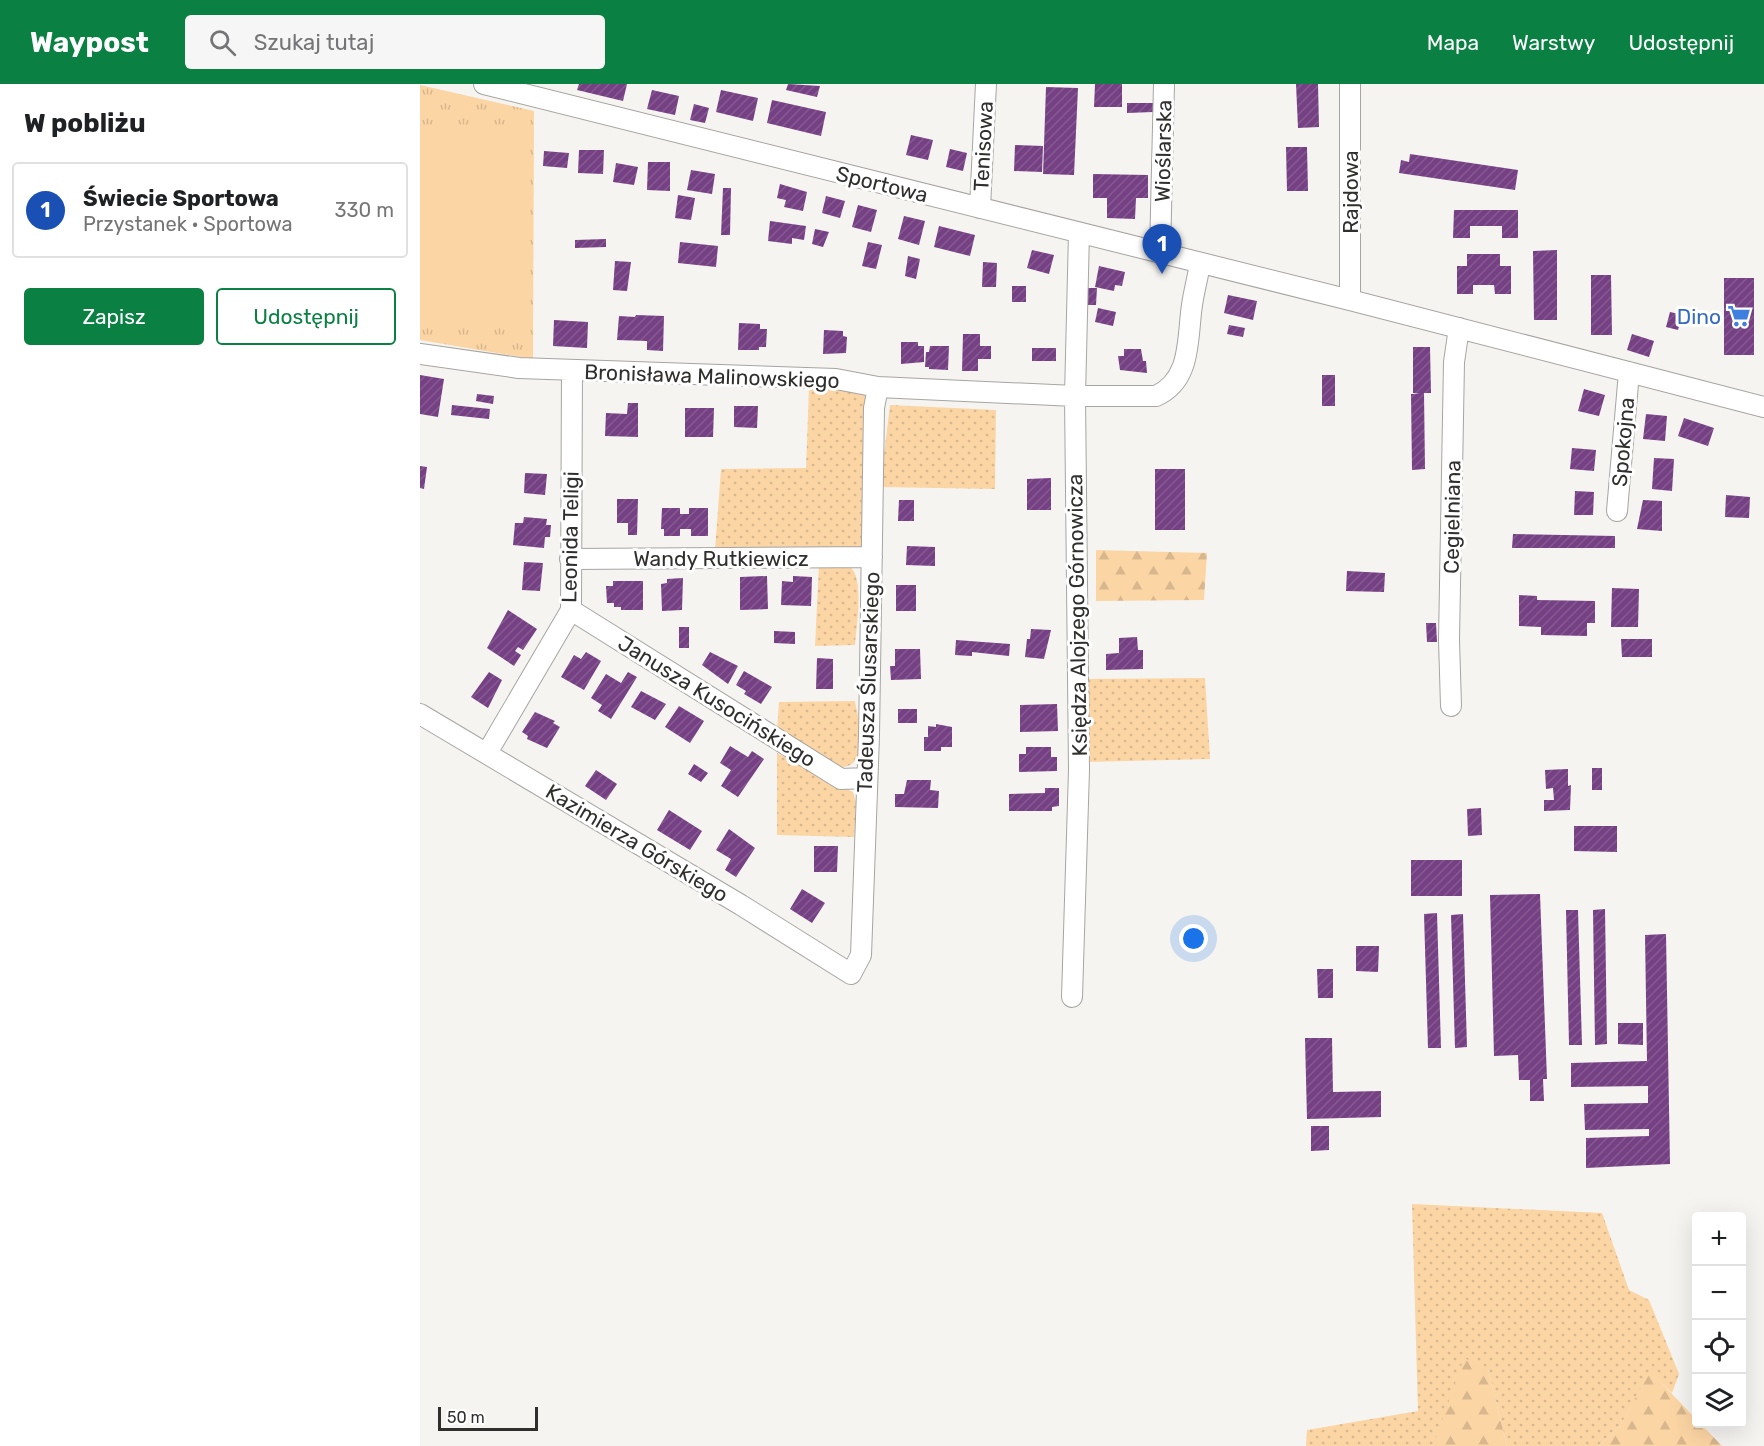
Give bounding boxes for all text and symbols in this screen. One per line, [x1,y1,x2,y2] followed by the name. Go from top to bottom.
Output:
[185,15,605,69] search box
[30,26,149,59] text: Waypost
[206,26,239,59] icon: search
[254,29,374,56] text: Szukaj tutaj
[1427,30,1479,55] text: Mapa
[1512,30,1595,55] text: Warstwy
[1628,30,1734,55] text: Udostępnij
[968,100,998,192] street label: Tenisowa
[1150,100,1176,202] street label: Wioślarska
[24,108,146,139] text: W pobliżu
[1338,150,1363,234] street label: Rajdowa
[834,161,930,207] street label: Sportowa
[83,185,279,212] text: Świecie Sportowa
[41,198,50,222] text: 1
[335,198,394,222] text: 330 m
[83,212,292,236] text: Przystanek · Sportowa
[1142,224,1182,274] pin: 1
[24,288,204,345] button: Zapisz
[216,288,396,345] button: Udostępnij
[1726,303,1752,329] supermarket icon: Dino
[1677,304,1721,329] place label: Dino
[584,359,840,393] street label: Bronisława Malinowskiego
[1607,396,1639,488] street label: Spokojna
[1439,460,1465,574] street label: Cegielniana
[556,471,584,603] street label: Leonida Teligi
[1062,473,1092,757] street label: Księdza Alojzego Górnowicza
[633,546,809,571] street label: Wandy Rutkiewicz
[852,571,884,793] street label: Tadeusza Ślusarskiego
[614,630,820,772] street label: Janusza Kusocińskiego
[541,779,733,907] street label: Kazimierza Górskiego
[1179,924,1208,953] your location
[1692,1212,1746,1428] map controls
[1692,1212,1746,1266] button: +
[1692,1266,1746,1320] button: −
[1692,1320,1746,1374] button: locate
[1692,1374,1746,1428] button: layers
[438,1404,538,1432] scale bar
[447,1408,485,1427] text: 50 m

